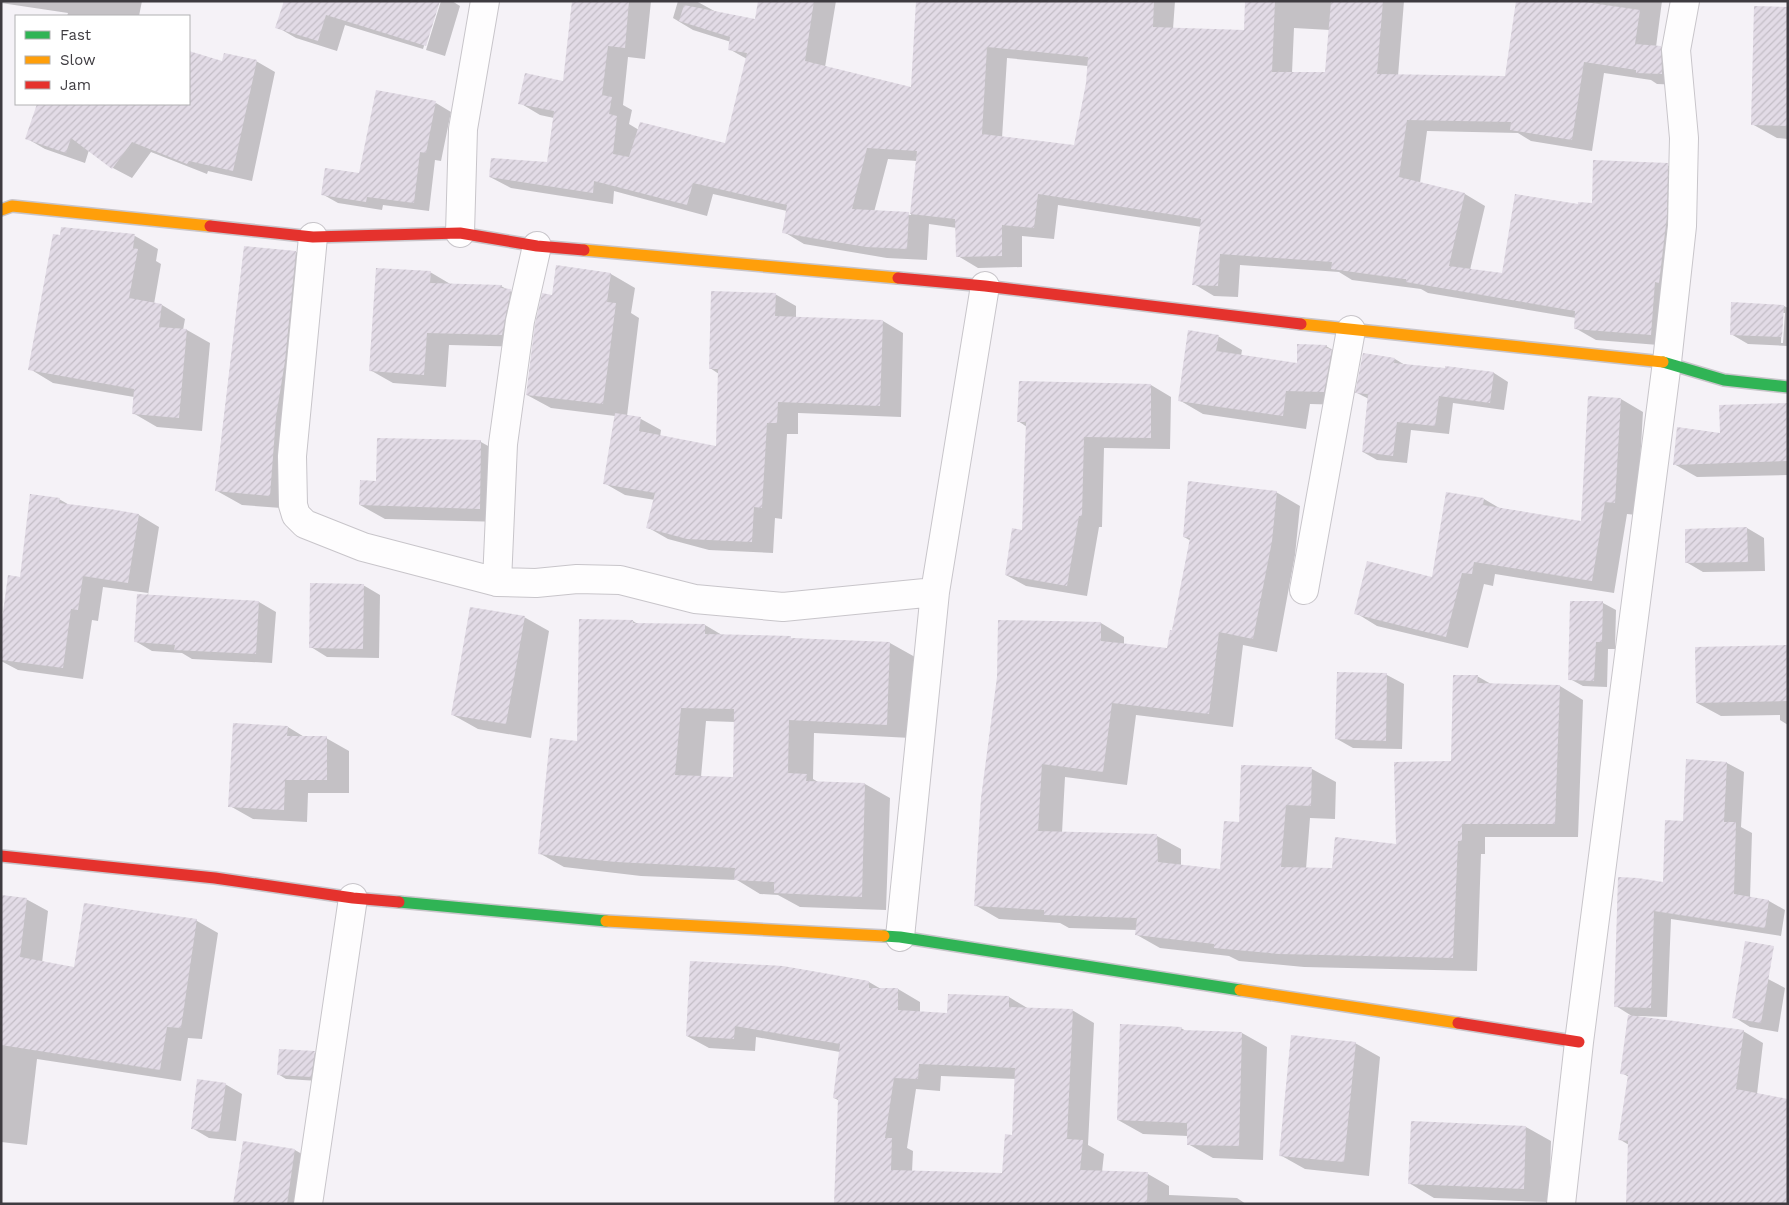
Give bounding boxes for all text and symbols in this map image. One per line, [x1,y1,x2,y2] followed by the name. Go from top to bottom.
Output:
[15,15,190,105] legend
[60,26,92,44] text: Fast
[60,51,96,69] text: Slow
[60,76,91,94] text: Jam

